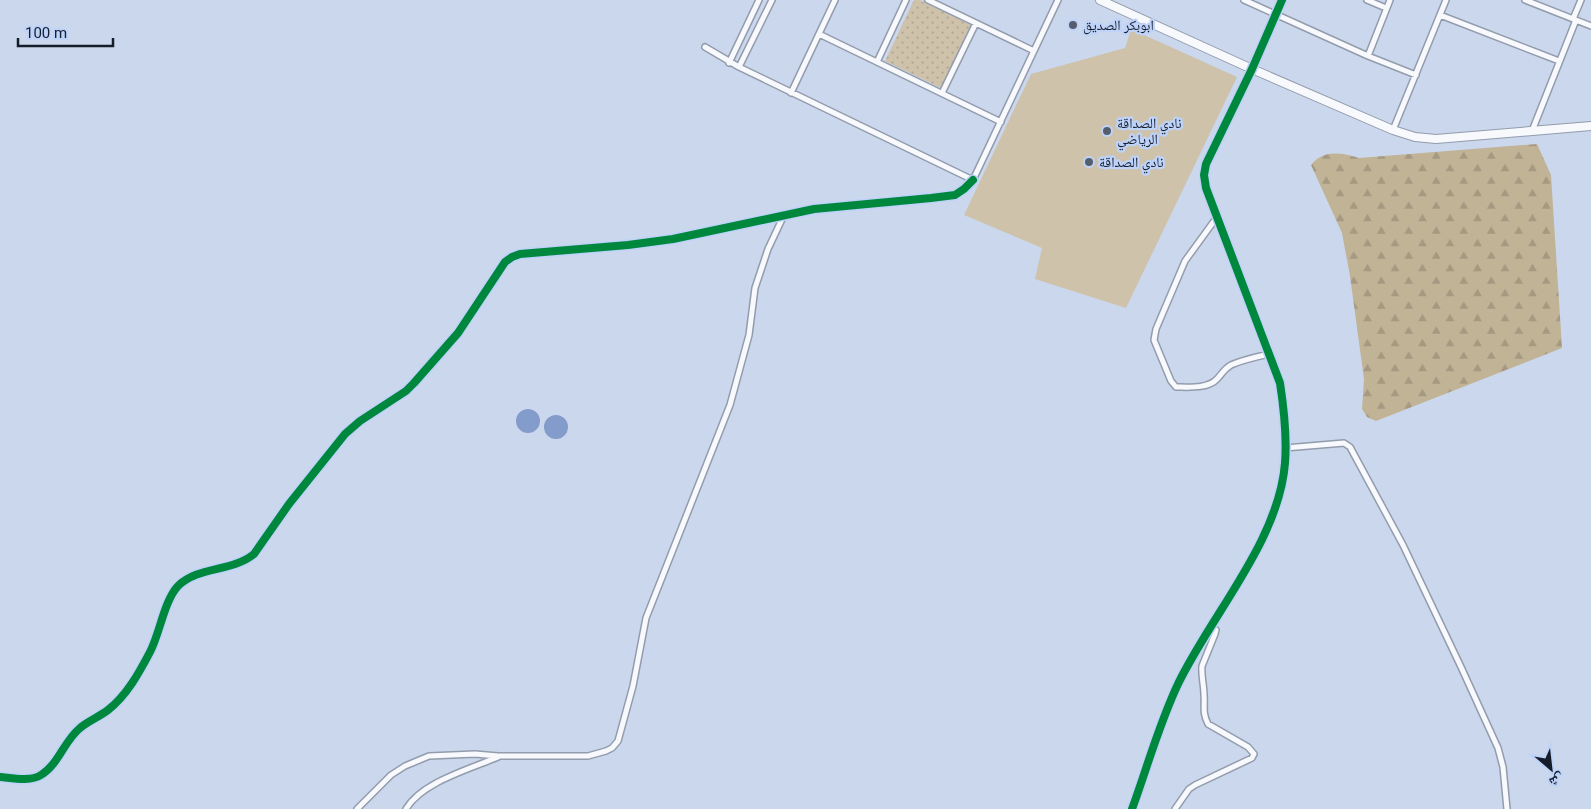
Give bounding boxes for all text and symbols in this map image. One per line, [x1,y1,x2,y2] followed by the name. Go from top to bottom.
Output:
[18,15,112,47] scale bar
[1083,17,1154,35] place label: ابوبكر الصديق
[1067,19,1079,31] marker: ابوبكر الصديق
[25,24,67,42] text: 100 m
[1117,115,1182,151] place label: نادي الصداقة الرياضي
[1101,125,1113,137] marker: نادي الصداقة الرياضي
[1099,154,1164,174] place label: نادي الصداقة
[1083,156,1095,168] marker: نادي الصداقة
[1526,744,1576,794] north arrow
[1546,769,1567,791] text: ش

